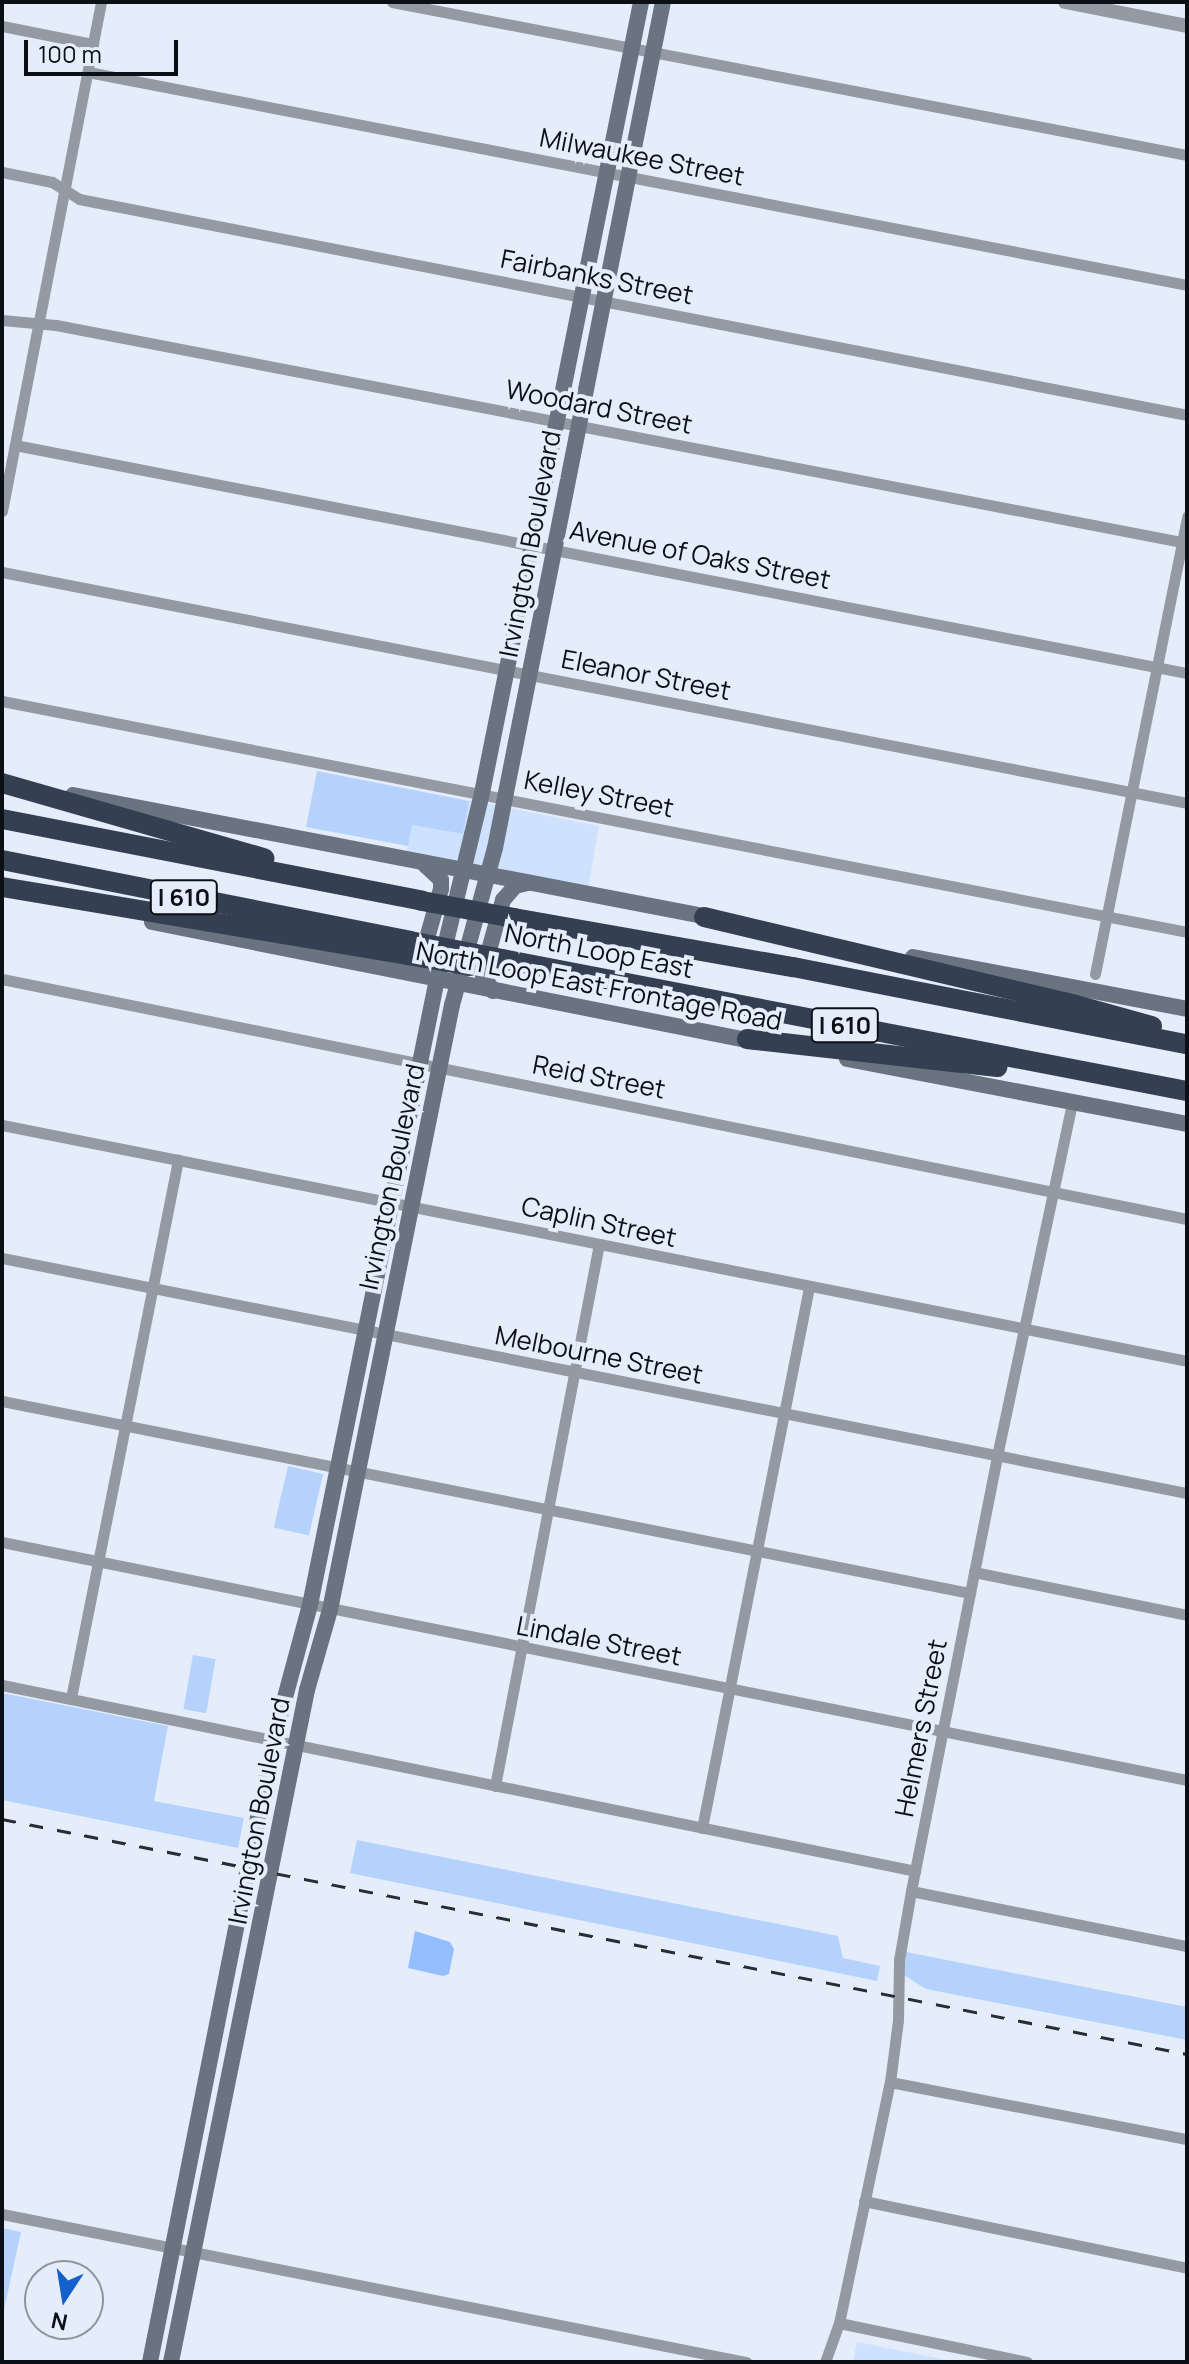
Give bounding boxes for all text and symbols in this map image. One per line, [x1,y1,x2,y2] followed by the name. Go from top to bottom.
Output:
[28,24,182,74] scale bar
[38,37,102,70] text: 100 m
[537,122,747,192] street label: Milwaukee Street
[498,243,696,311] street label: Fairbanks Street
[503,374,695,440] street label: Woodard Street
[493,428,567,660] street label: Irvington Boulevard
[567,514,833,596] street label: Avenue of Oaks Street
[559,643,733,707] street label: Eleanor Street
[521,764,677,824] street label: Kelley Street
[148,877,220,917] road number: I 610
[502,917,696,985] street label: North Loop East
[413,935,785,1037] street label: North Loop East Frontage Road
[809,1005,881,1045] road number: I 610
[530,1049,668,1105] street label: Reid Street
[353,1061,431,1293] street label: Irvington Boulevard
[519,1190,679,1254] street label: Caplin Street
[493,1320,705,1390] street label: Melbourne Street
[514,1610,684,1672] street label: Lindale Street
[888,1637,954,1819] street label: Helmers Street
[222,1695,296,1927] street label: Irvington Boulevard
[24,2260,104,2340] north arrow
[49,2305,70,2338] text: N

